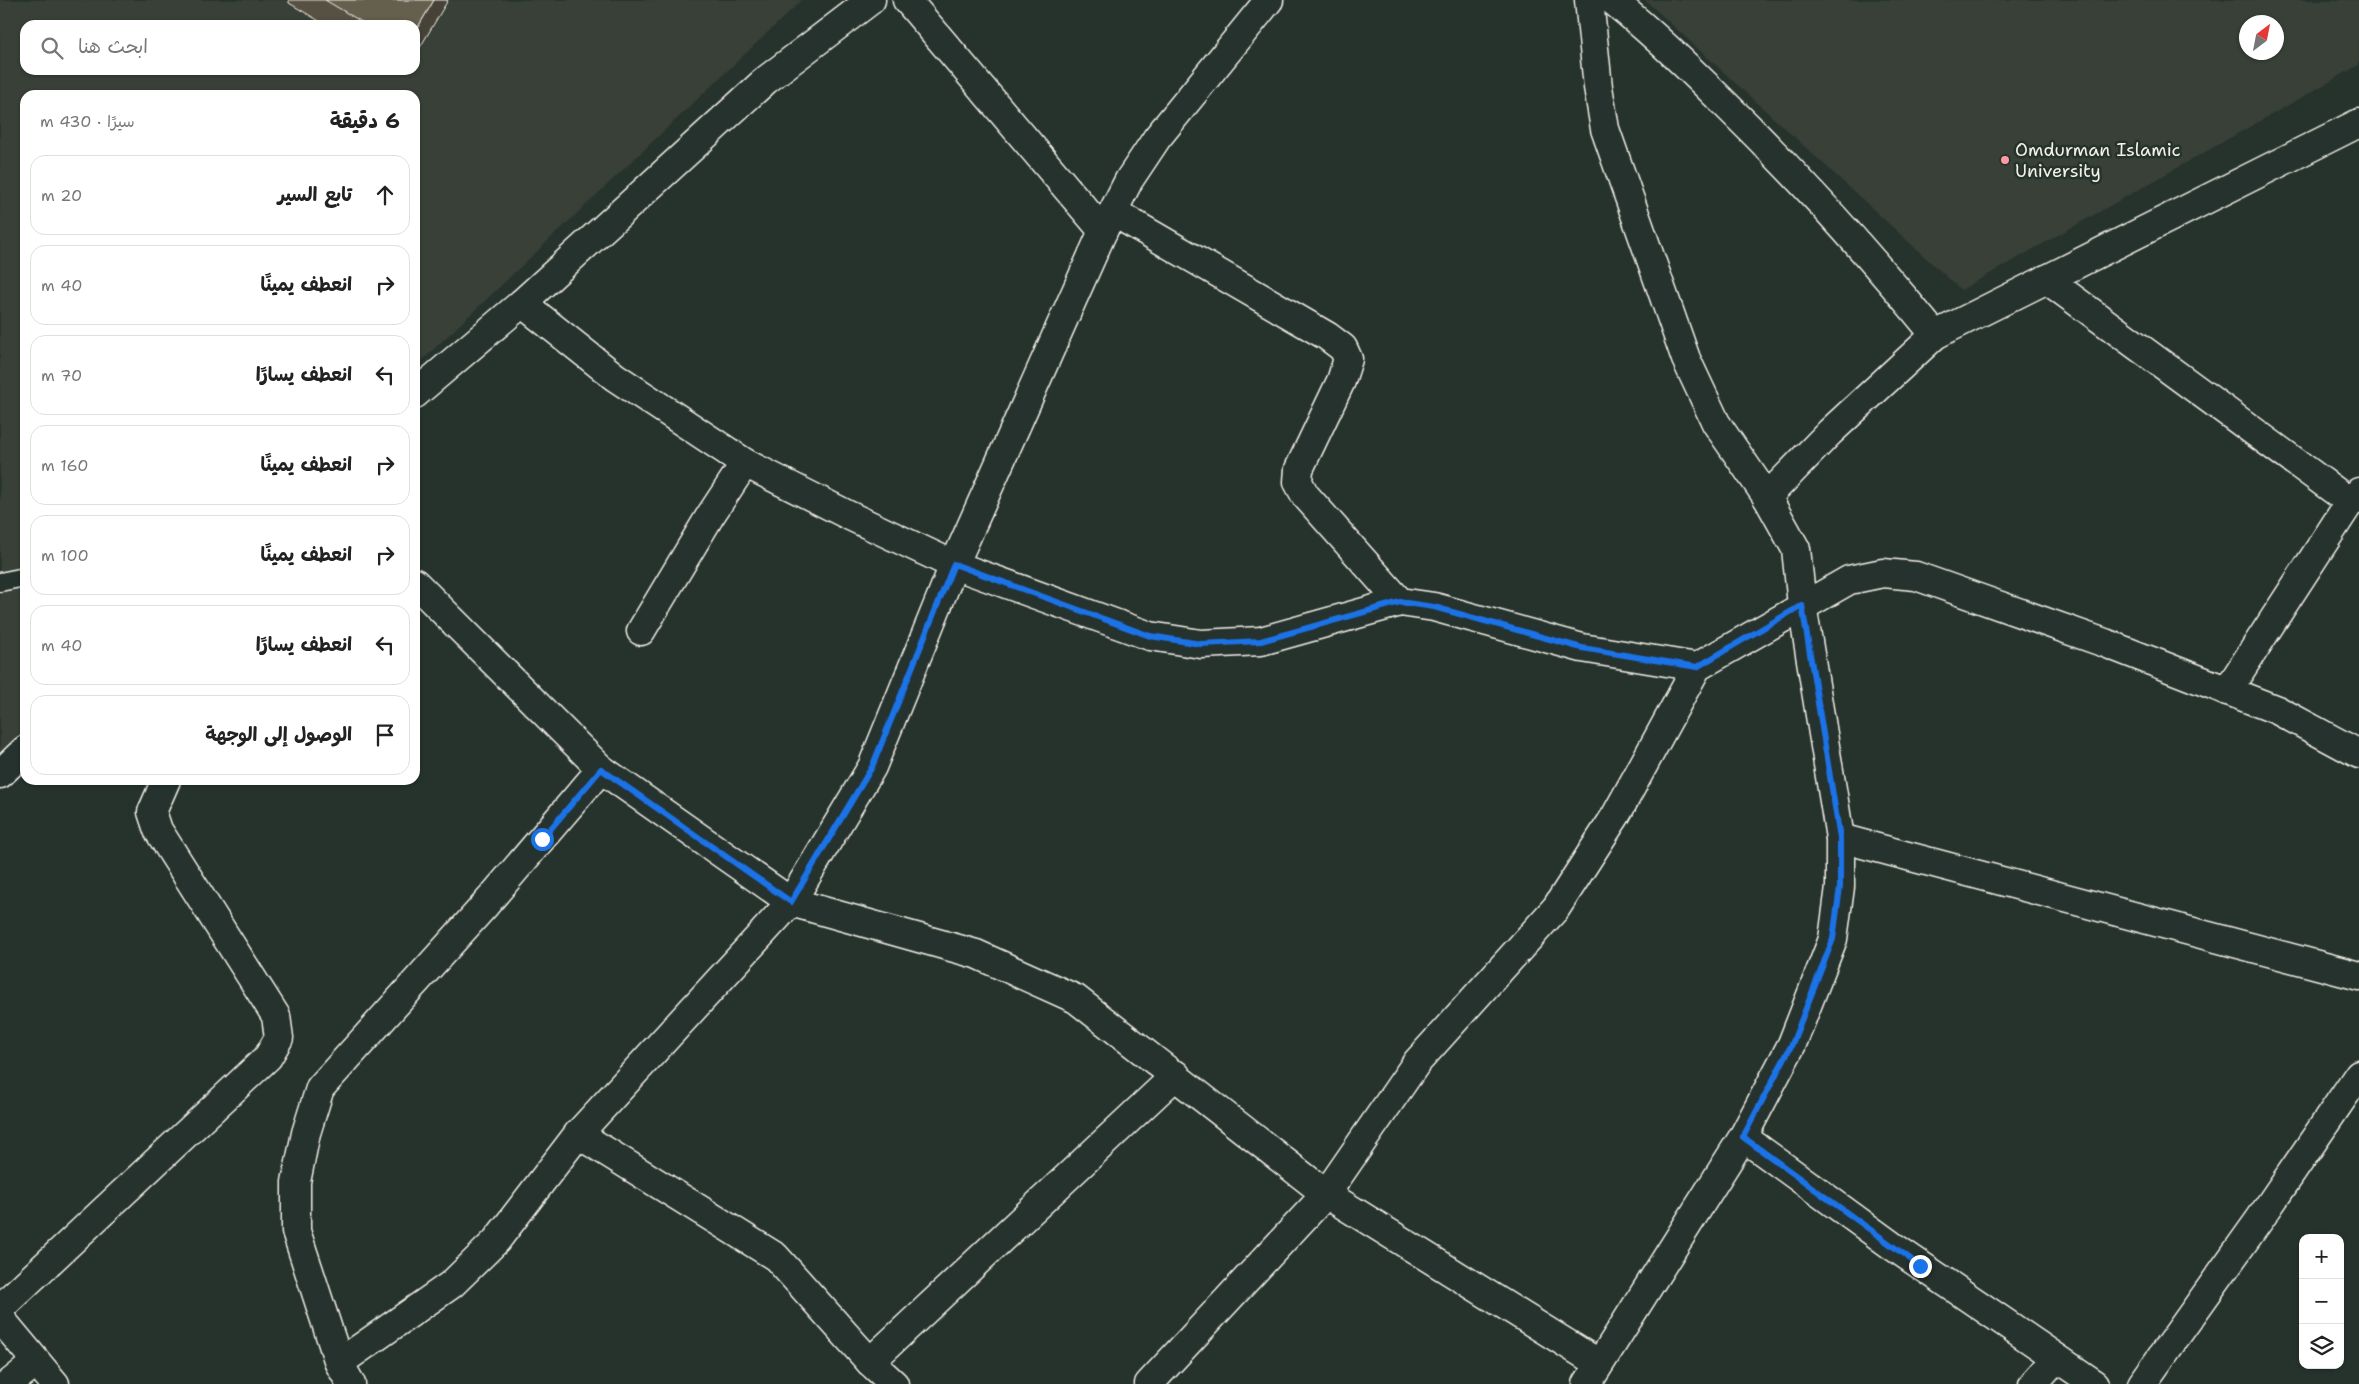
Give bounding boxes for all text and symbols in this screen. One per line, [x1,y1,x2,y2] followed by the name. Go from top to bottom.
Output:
[2239,15,2284,60] north arrow
[20,20,420,75] search box
[38,34,66,62] icon: search
[78,34,148,59] text: ابحث هنا
[330,107,400,135] text: 6 دقيقة
[40,111,135,132] text: سيرًا · 430 m
[2015,138,2181,183] place label: Omdurman Islamic University
[1999,154,2011,166] marker: Omdurman Islamic University
[371,181,399,209] icon: ahead
[278,182,352,207] text: تابع السير
[41,185,82,206] text: 20 m
[371,271,399,299] icon: right
[261,272,352,297] text: انعطف يمينًا
[41,275,83,296] text: 40 m
[371,361,399,389] icon: left
[256,362,352,387] text: انعطف يسارًا
[41,365,82,386] text: 70 m
[371,451,399,479] icon: right
[261,452,352,477] text: انعطف يمينًا
[41,455,88,476] text: 160 m
[371,541,399,569] icon: right
[261,542,352,567] text: انعطف يمينًا
[41,545,89,566] text: 100 m
[371,631,399,659] icon: left
[256,632,352,657] text: انعطف يسارًا
[41,635,83,656] text: 40 m
[371,721,399,749] icon: arrive
[205,722,352,747] text: الوصول إلى الوجهة
[531,828,554,851] route start
[2299,1234,2344,1369] map controls
[2299,1234,2344,1279] button: +
[1909,1255,1932,1278] route end
[2299,1279,2344,1324] button: −
[2299,1324,2344,1369] button: layers

